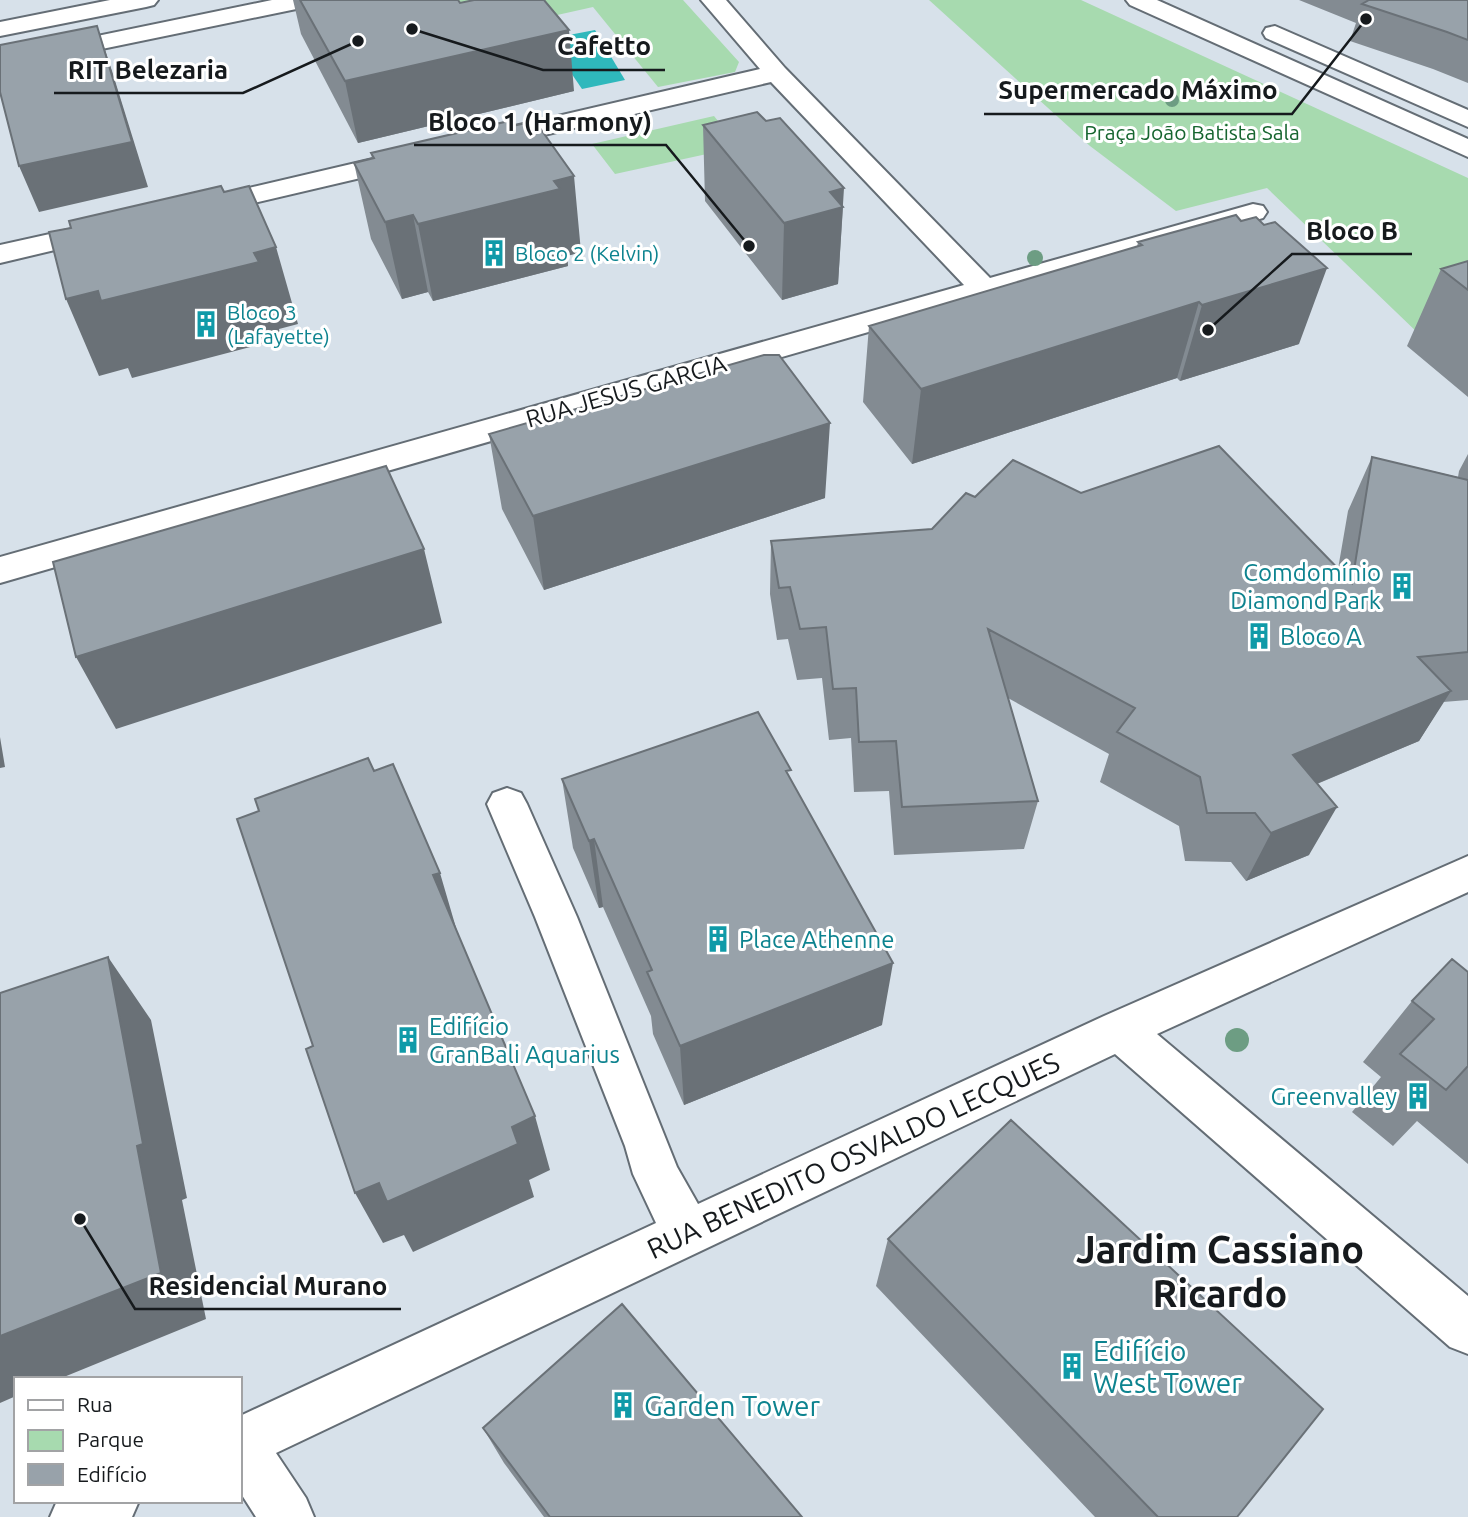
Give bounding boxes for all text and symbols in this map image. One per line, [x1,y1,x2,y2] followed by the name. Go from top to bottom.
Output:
[543,23,665,70] callout: Cafetto
[557,31,651,60] text: Cafetto
[54,46,243,93] callout: RIT Belezaria
[68,55,228,84] text: RIT Belezaria
[984,67,1292,114] callout: Supermercado Máximo
[998,75,1278,104] text: Supermercado Máximo
[414,98,666,145] callout: Bloco 1 (Harmony)
[428,107,652,136] text: Bloco 1 (Harmony)
[1084,120,1300,144] park label: Praça João Batista Sala
[1292,207,1412,254] callout: Bloco B
[1306,216,1398,245] text: Bloco B
[479,238,509,268] building icon: Bloco 2 (Kelvin)
[515,241,659,265] place label: Bloco 2 (Kelvin)
[227,300,330,348] place label: Bloco 3 (Lafayette)
[191,309,221,339] building icon: Bloco 3 (Lafayette)
[523,349,730,433] street label: RUA JESUS GARCIA
[1230,559,1381,614] place label: Comdomínio Diamond Park
[1387,571,1417,601] building icon: Comdomínio Diamond Park
[1244,621,1274,651] building icon: Bloco A
[1280,623,1362,650] place label: Bloco A
[703,924,733,954] building icon: Place Athenne
[739,926,895,953] place label: Place Athenne
[429,1013,620,1068] place label: Edifício GranBali Aquarius
[393,1025,423,1055] building icon: Edifício GranBali Aquarius
[642,1046,1064,1264] street label: RUA BENEDITO OSVALDO LECQUES
[1403,1081,1433,1111] building icon: Greenvalley
[1270,1083,1397,1110] place label: Greenvalley
[1076,1228,1364,1314] district label: Jardim Cassiano Ricardo
[135,1262,401,1309] callout: Residencial Murano
[149,1271,387,1300] text: Residencial Murano
[1093,1335,1242,1398] place label: Edifício West Tower
[1057,1351,1087,1381] building icon: Edifício West Tower
[14,1377,242,1503] legend
[608,1390,638,1420] building icon: Garden Tower
[644,1390,821,1421] place label: Garden Tower
[77,1392,113,1416] text: Rua
[77,1427,144,1451] text: Parque
[77,1462,147,1486] text: Edifício

